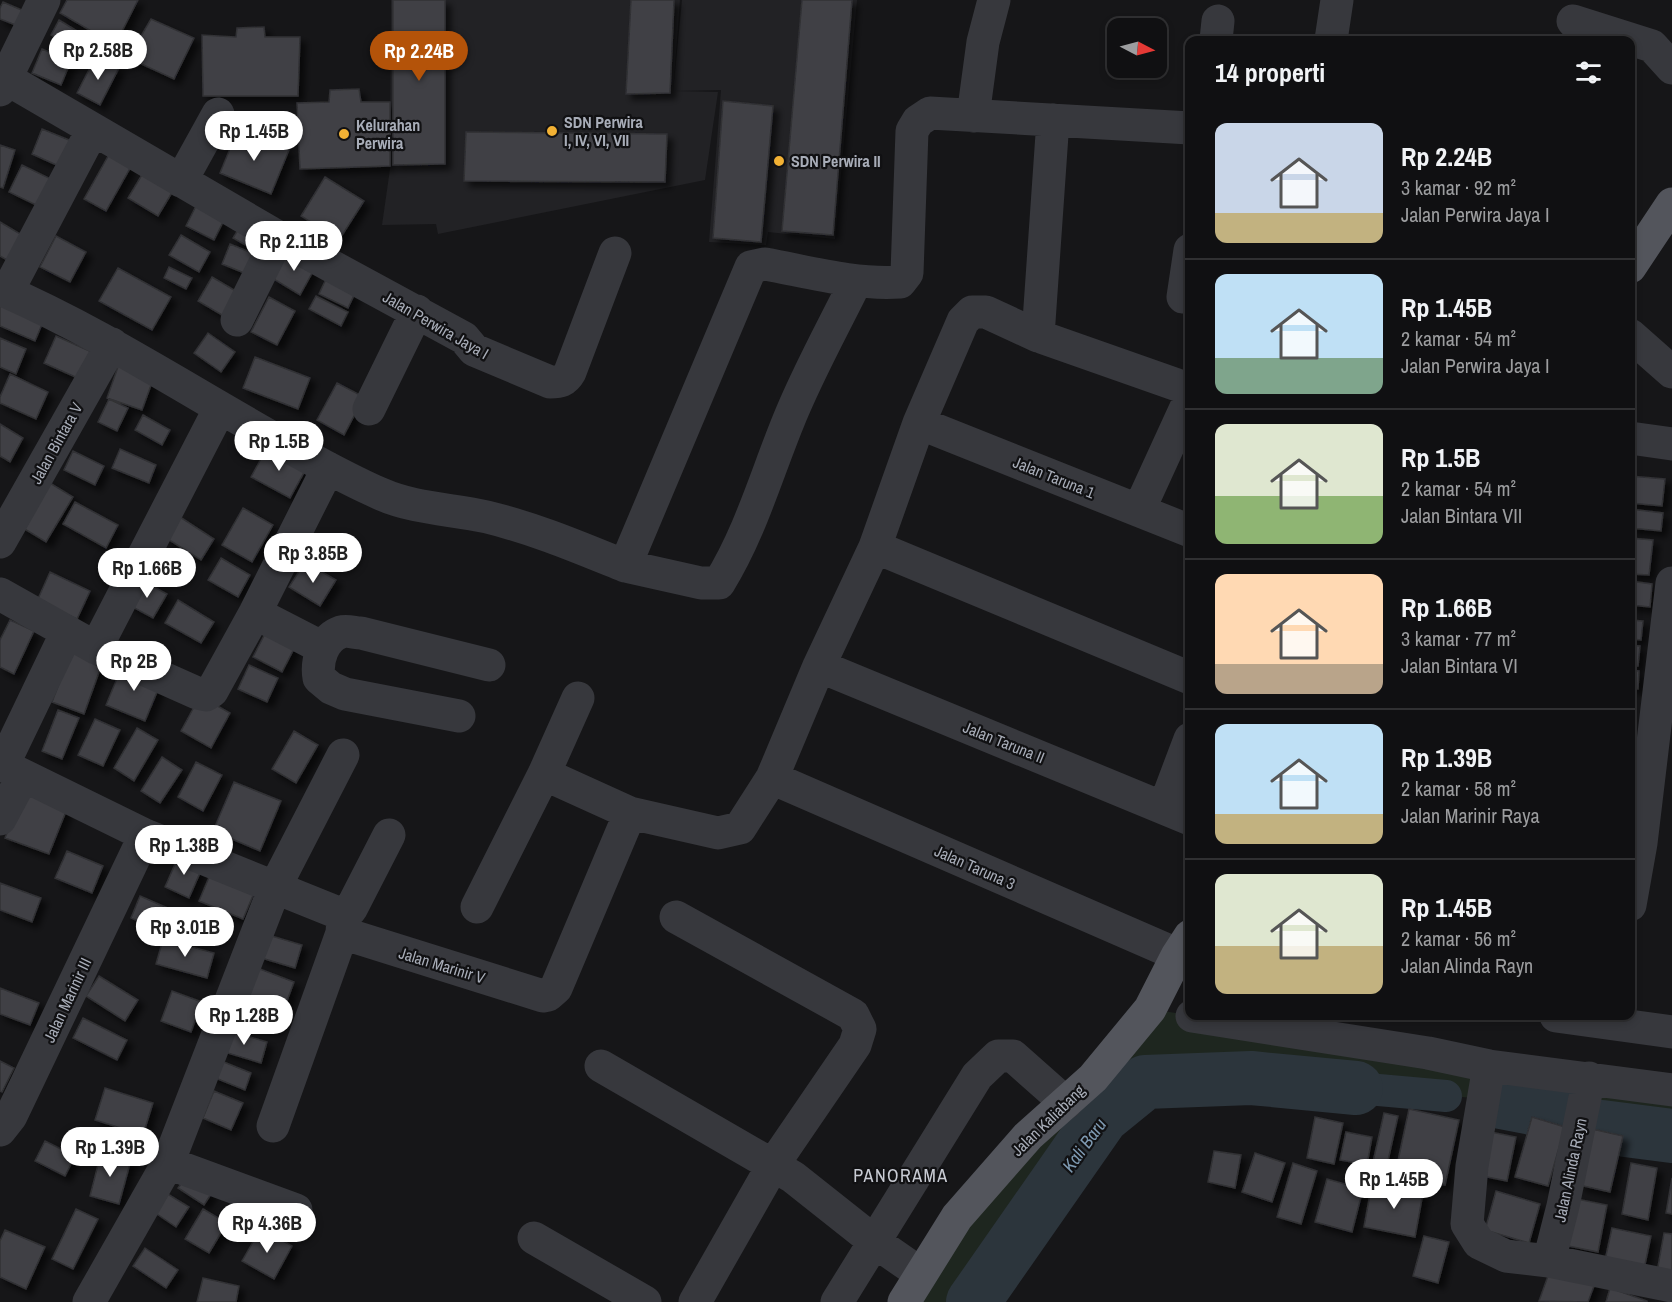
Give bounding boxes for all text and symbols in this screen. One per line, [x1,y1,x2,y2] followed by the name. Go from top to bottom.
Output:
[1107,18,1167,78] north arrow
[1107,18,1167,78] map controls
[36,30,160,81] pin: Rp 2.58B
[357,31,481,82] pin: Rp 2.24B
[63,36,133,63] text: Rp 2.58B
[384,37,454,64] text: Rp 2.24B
[1215,55,1325,90] text: 14 properti
[1572,56,1605,89] icon: filters
[192,111,316,162] pin: Rp 1.45B
[564,111,643,151] place label: SDN Perwira I, IV, VI, VII
[356,114,420,154] place label: Kelurahan Perwira
[219,117,289,144] text: Rp 1.45B
[545,124,559,138] marker: SDN Perwira I, IV, VI, VII
[337,127,351,141] marker: Kelurahan Perwira
[1401,139,1492,174] text: Rp 2.24B
[1263,147,1335,219] icon: home
[791,150,881,172] place label: SDN Perwira II
[772,154,786,168] marker: SDN Perwira II
[1401,174,1516,201] text: 3 kamar · 92 m²
[1401,201,1550,228] text: Jalan Perwira Jaya I
[232,221,356,272] pin: Rp 2.11B
[259,227,329,254] text: Rp 2.11B
[379,286,493,364] street label: Jalan Perwira Jaya I
[1401,290,1492,325] text: Rp 1.45B
[1263,298,1335,370] icon: home
[1401,325,1516,352] text: 2 kamar · 54 m²
[1401,352,1550,379] text: Jalan Perwira Jaya I
[25,398,87,488] street label: Jalan Bintara V
[224,421,334,472] pin: Rp 1.5B
[248,427,310,454] text: Rp 1.5B
[1401,440,1480,475] text: Rp 1.5B
[1263,448,1335,520] icon: home
[1010,451,1099,504] street label: Jalan Taruna 1
[1401,475,1516,502] text: 2 kamar · 54 m²
[1401,502,1522,529] text: Jalan Bintara VII
[251,533,375,584] pin: Rp 3.85B
[278,539,348,566] text: Rp 3.85B
[85,548,209,599] pin: Rp 1.66B
[112,554,182,581] text: Rp 1.66B
[1401,590,1492,625] text: Rp 1.66B
[1263,598,1335,670] icon: home
[1401,625,1516,652] text: 3 kamar · 77 m²
[92,641,176,692] pin: Rp 2B
[110,647,158,674] text: Rp 2B
[1401,652,1518,679] text: Jalan Bintara VI
[960,716,1048,768] street label: Jalan Taruna II
[1401,740,1492,775] text: Rp 1.39B
[1263,748,1335,820] icon: home
[1401,775,1516,802] text: 2 kamar · 58 m²
[1401,802,1540,829] text: Jalan Marinir Raya
[122,825,246,876] pin: Rp 1.38B
[149,831,219,858] text: Rp 1.38B
[931,839,1019,895] street label: Jalan Taruna 3
[1401,890,1492,925] text: Rp 1.45B
[1263,898,1335,970] icon: home
[123,907,247,958] pin: Rp 3.01B
[150,913,220,940] text: Rp 3.01B
[1401,925,1516,952] text: 2 kamar · 56 m²
[396,941,488,989] street label: Jalan Marinir V
[1401,952,1533,979] text: Jalan Alinda Rayn
[38,954,96,1046] street label: Jalan Marinir III
[182,995,306,1046] pin: Rp 1.28B
[209,1001,279,1028] text: Rp 1.28B
[1007,1079,1090,1161] street label: Jalan Kaliabang
[1056,1113,1112,1177] water label: Kali Baru
[1548,1116,1592,1224] street label: Jalan Alinda Rayn
[48,1127,172,1178] pin: Rp 1.39B
[75,1133,145,1160] text: Rp 1.39B
[1332,1159,1456,1210] pin: Rp 1.45B
[853,1163,949,1188] district label: PANORAMA
[1359,1165,1429,1192] text: Rp 1.45B
[205,1203,329,1254] pin: Rp 4.36B
[232,1209,302,1236] text: Rp 4.36B

